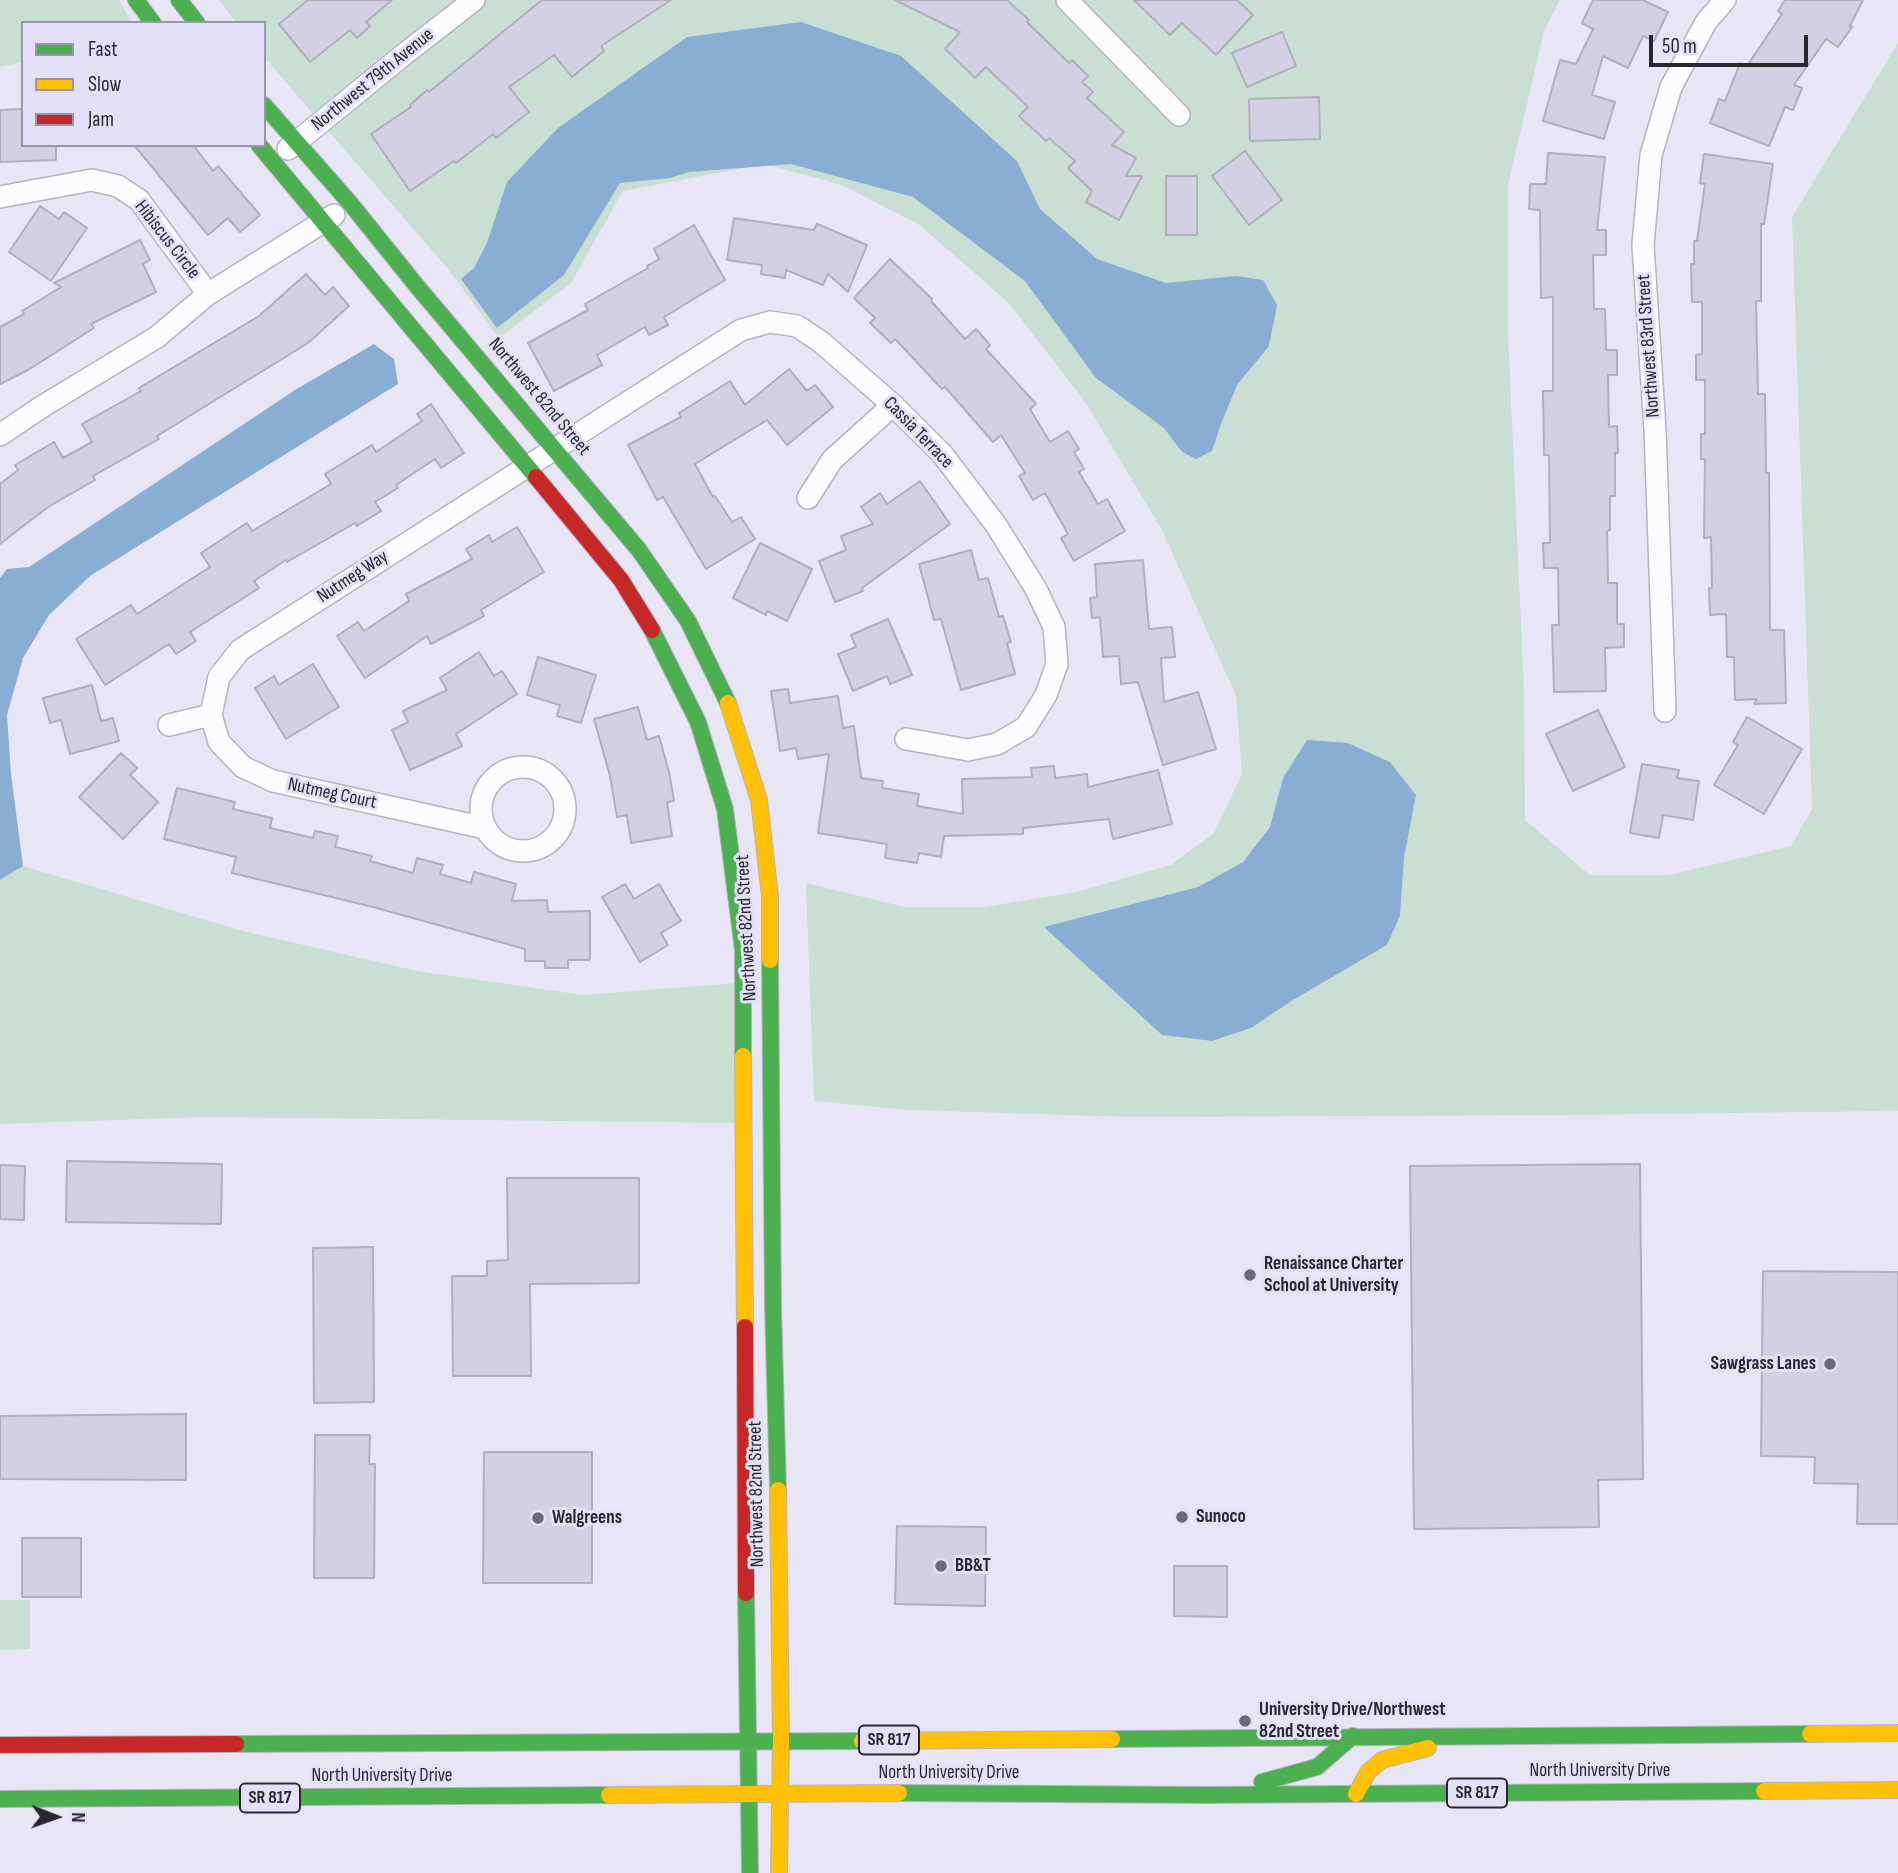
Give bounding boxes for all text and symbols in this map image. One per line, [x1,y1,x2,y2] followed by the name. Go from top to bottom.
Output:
[21,21,266,147] legend
[1653,21,1812,65] scale bar
[307,24,439,136] street label: Northwest 79th Avenue
[1662,34,1697,59] text: 50 m
[88,37,118,62] text: Fast
[88,72,121,97] text: Slow
[88,107,114,132] text: Jam
[129,196,205,284] street label: Hibiscus Circle
[1633,274,1665,418] street label: Northwest 83rd Street
[483,334,595,460] street label: Northwest 82nd Street
[878,392,958,474] street label: Cassia Terrace
[313,546,393,608] street label: Nutmeg Way
[286,773,378,815] street label: Nutmeg Court
[732,854,762,1002] street label: Northwest 82nd Street
[1264,1253,1403,1297] place label: Renaissance Charter School at University
[1242,1267,1258,1283] marker: Renaissance Charter School at University
[1711,1353,1816,1375] place label: Sawgrass Lanes
[1822,1356,1838,1372] marker: Sawgrass Lanes
[744,1421,770,1567] street label: Northwest 82nd Street
[1196,1506,1246,1528] place label: Sunoco
[552,1507,622,1529] place label: Walgreens
[1174,1509,1190,1525] marker: Sunoco
[530,1510,546,1526] marker: Walgreens
[955,1555,991,1577] place label: BB&T
[933,1558,949,1574] marker: BB&T
[1259,1699,1445,1743] place label: University Drive/Northwest 82nd Street
[1237,1713,1253,1729] marker: University Drive/Northwest 82nd Street
[859,1726,919,1755] road number: SR 817
[1530,1760,1670,1782] street label: North University Drive
[879,1762,1019,1784] street label: North University Drive
[312,1765,452,1787] street label: North University Drive
[1447,1778,1507,1808] road number: SR 817
[21,1782,91,1852] north arrow
[240,1783,300,1812] road number: SR 817
[66,1812,89,1823] text: N

